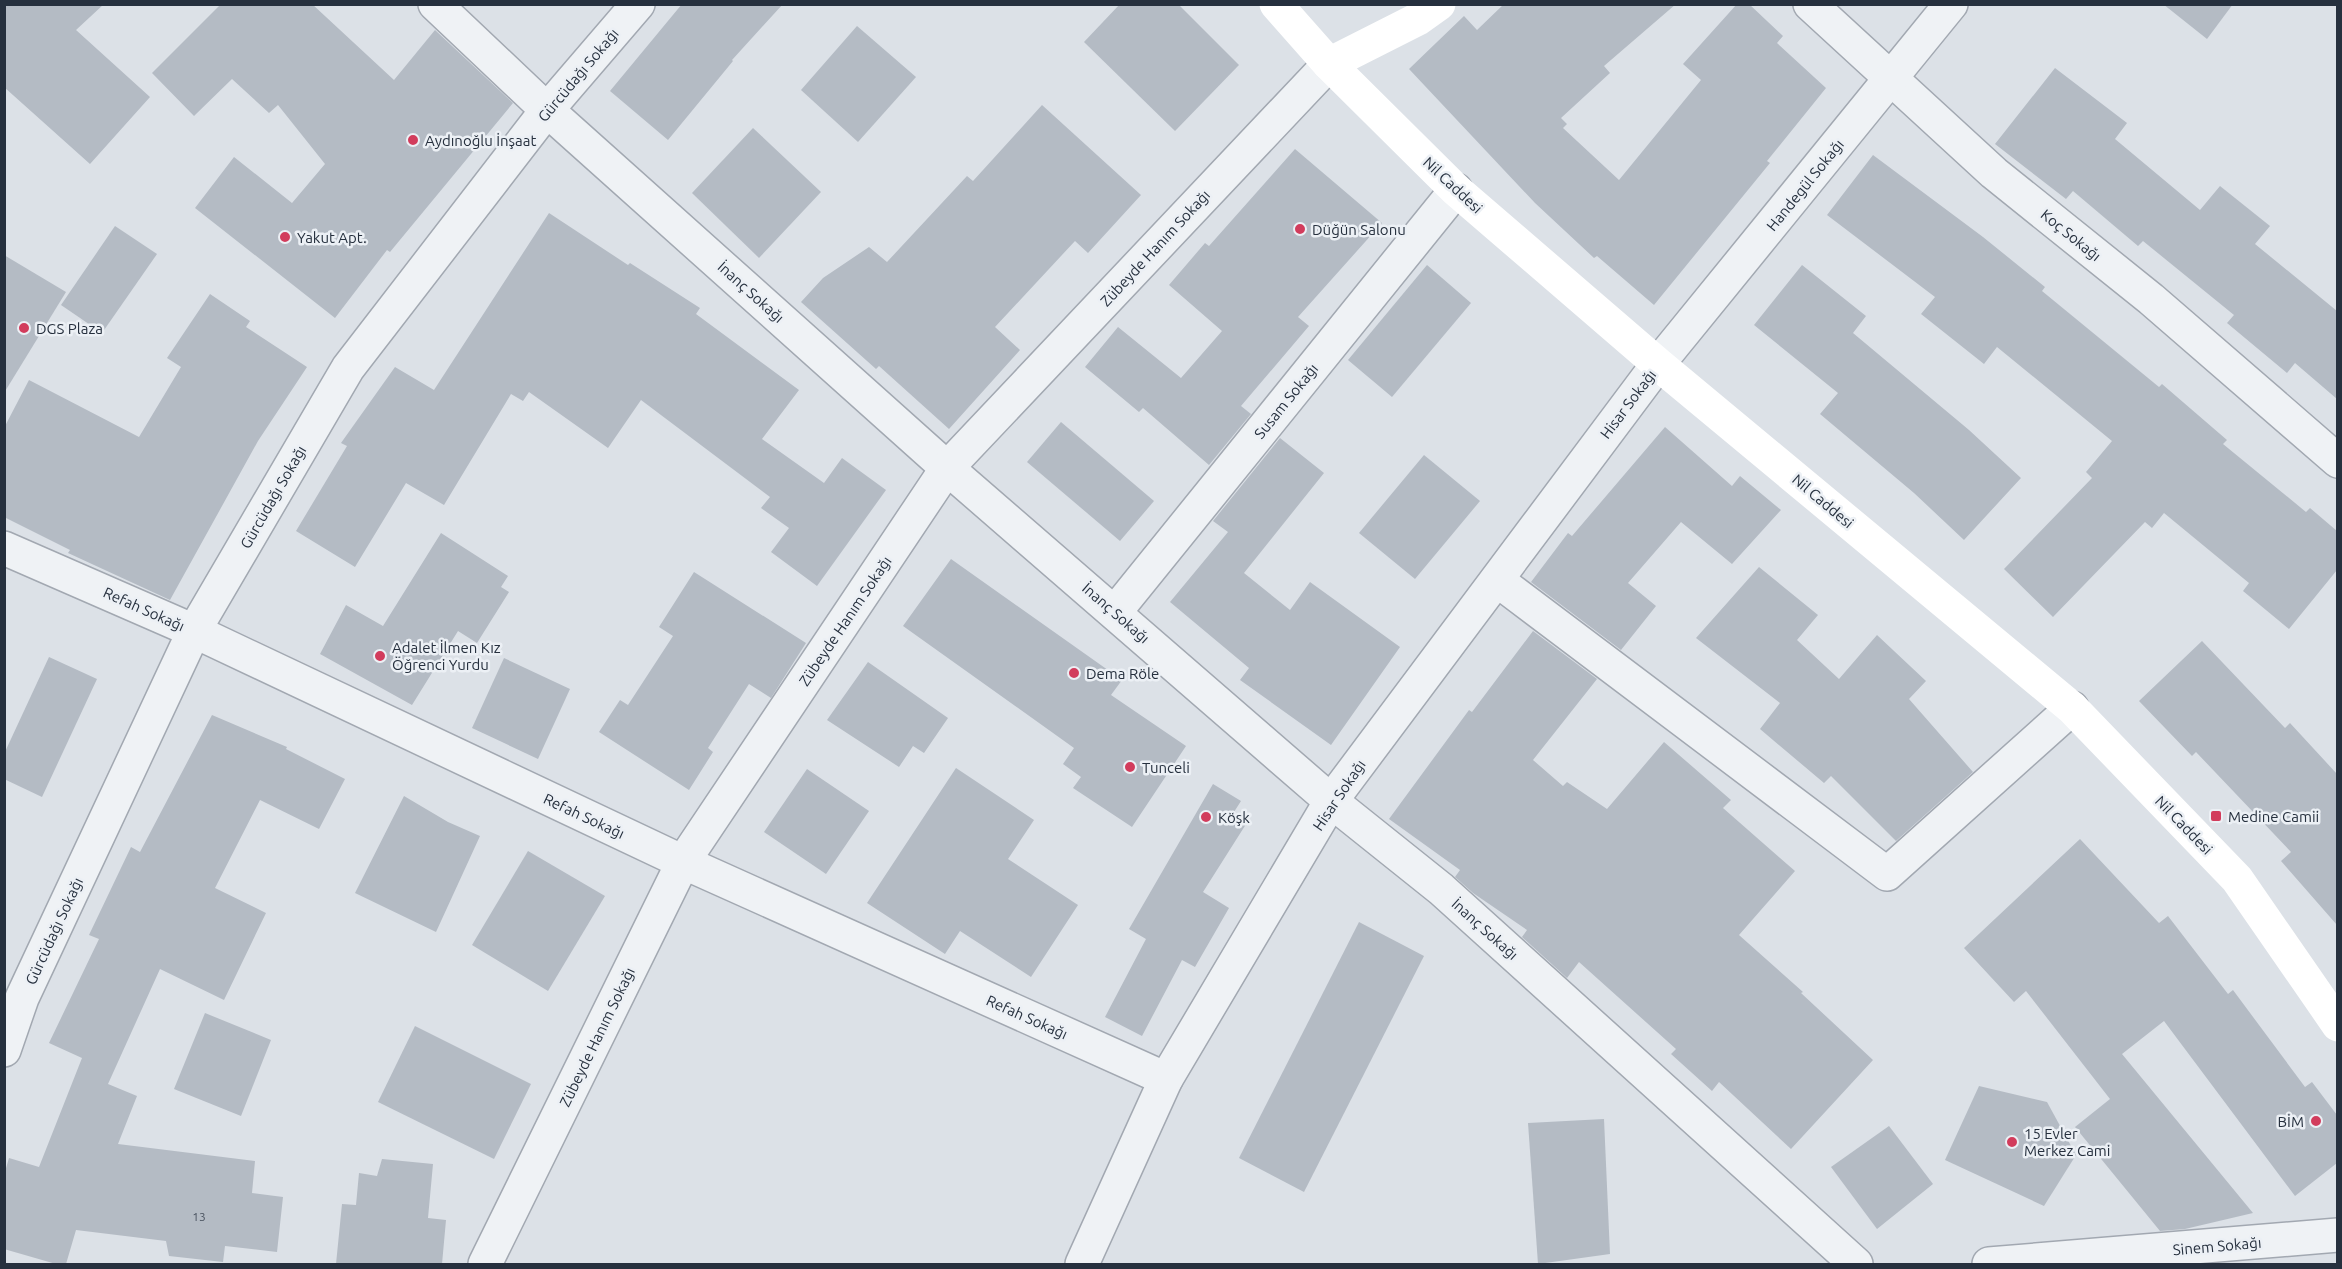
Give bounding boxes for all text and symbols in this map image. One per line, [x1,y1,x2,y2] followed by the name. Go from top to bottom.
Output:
[534,25,622,125] street label: Gürcüdağı Sokağı
[425,132,537,149] place label: Aydınoğlu İnşaat
[406,133,420,147] marker: Aydınoğlu İnşaat
[1763,136,1847,234] street label: Handegül Sokağı
[1420,153,1486,217] street label: Nil Caddesi
[1097,186,1213,310] street label: Zübeyde Hanım Sokağı
[2038,206,2104,264] street label: Koç Sokağı
[1312,221,1406,238] place label: Düğün Salonu
[1293,222,1307,236] marker: Düğün Salonu
[297,229,367,246] place label: Yakut Apt.
[278,230,292,244] marker: Yakut Apt.
[714,258,788,326] street label: İnanç Sokağı
[36,320,103,337] place label: DGS Plaza
[17,321,31,335] marker: DGS Plaza
[1251,360,1321,442] street label: Susam Sokağı
[1597,366,1659,442] street label: Hisar Sokağı
[237,442,309,552] street label: Gürcüdağı Sokağı
[1789,470,1857,532] street label: Nil Caddesi
[795,553,895,689] street label: Zübeyde Hanım Sokağı
[1079,579,1153,647] street label: İnanç Sokağı
[101,584,187,634] street label: Refah Sokağı
[392,639,501,673] place label: Adalet İlmen Kız Öğrenci Yurdu
[373,649,387,663] marker: Adalet İlmen Kız Öğrenci Yurdu
[1086,665,1159,682] place label: Dema Röle
[1067,666,1081,680] marker: Dema Röle
[1309,756,1369,834] street label: Hisar Sokağı
[1142,759,1190,776] place label: Tunceli
[1123,760,1137,774] marker: Tunceli
[541,790,627,842] street label: Refah Sokağı
[2152,792,2216,858] street label: Nil Caddesi
[2228,808,2319,825] place label: Medine Camii
[1218,809,1250,826] place label: Köşk
[2209,809,2223,823] marker: Medine Camii
[1199,810,1213,824] marker: Köşk
[22,875,86,987] street label: Gürcüdağı Sokağı
[1448,895,1522,963] street label: İnanç Sokağı
[556,965,638,1109] street label: Zübeyde Hanım Sokağı
[984,992,1070,1042] street label: Refah Sokağı
[2278,1113,2304,1130] place label: BİM
[2309,1114,2323,1128] marker: BİM
[2024,1125,2110,1159] place label: 15 Evler Merkez Cami
[2005,1135,2019,1149] marker: 15 Evler Merkez Cami
[192,1210,206,1223] house number: 13
[2172,1234,2262,1258] street label: Sinem Sokağı

